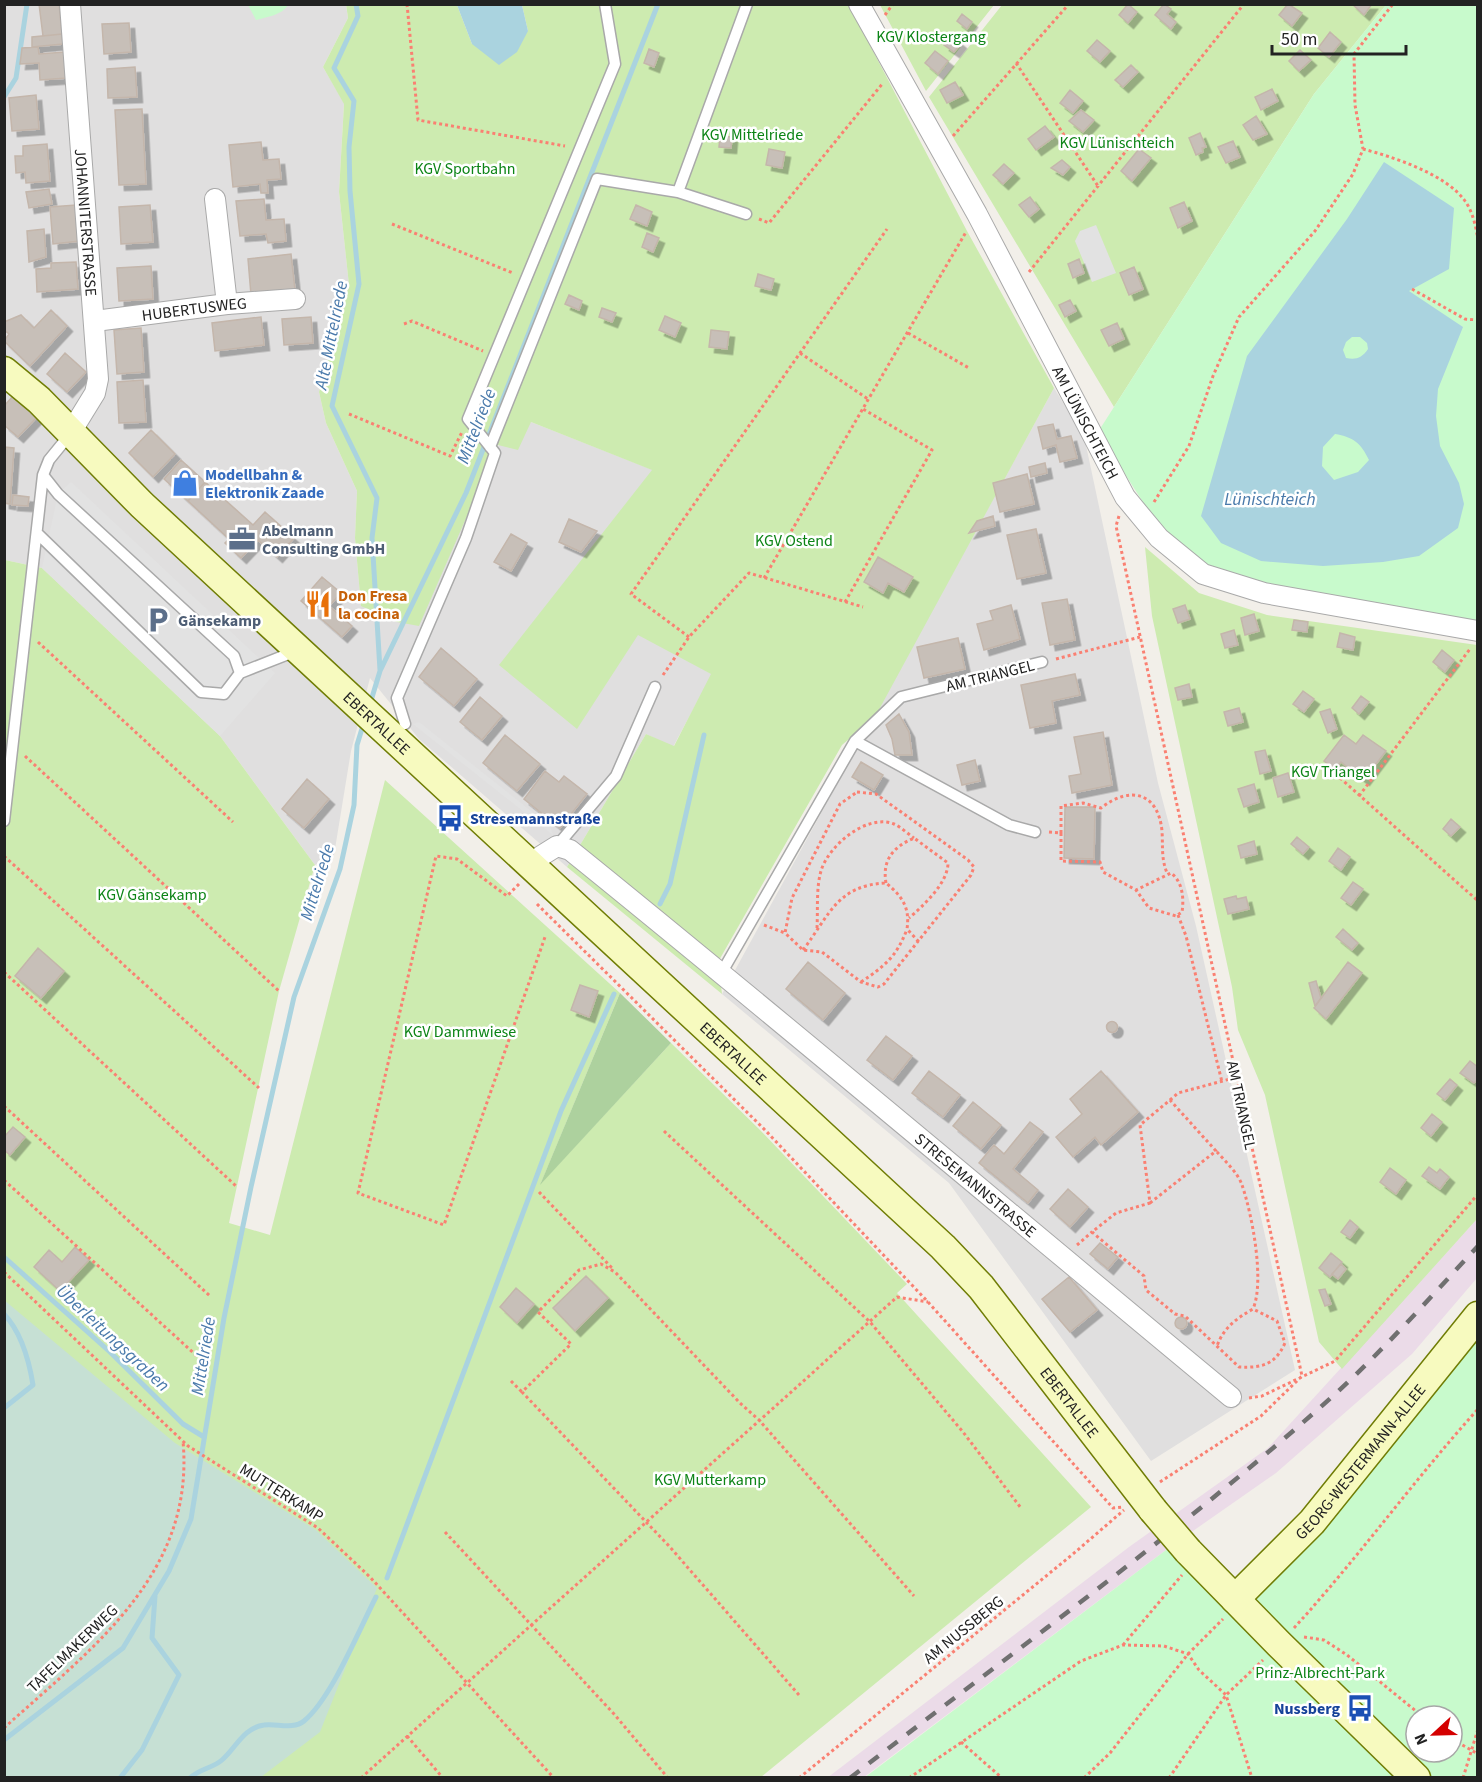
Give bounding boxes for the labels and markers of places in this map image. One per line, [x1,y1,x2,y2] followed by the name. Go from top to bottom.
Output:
[205,464,324,504] place label: Modellbahn & Elektronik Zaade
[170,468,200,498] shop icon: Modellbahn & Elektronik Zaade
[261,520,385,560] place label: Abelmann Consulting GmbH
[227,524,257,554] office icon: Abelmann Consulting GmbH
[338,585,407,625] place label: Don Fresa la cocina
[303,589,333,619] restaurant icon: Don Fresa la cocina
[143,605,173,635] parking icon: Gänsekamp
[178,610,261,632] place label: Gänsekamp
[435,803,465,833] bus stop icon: Stresemannstraße
[470,808,601,830] place label: Stresemannstraße
[1345,1693,1375,1723] bus stop icon: Nussberg
[1274,1698,1340,1720] place label: Nussberg

